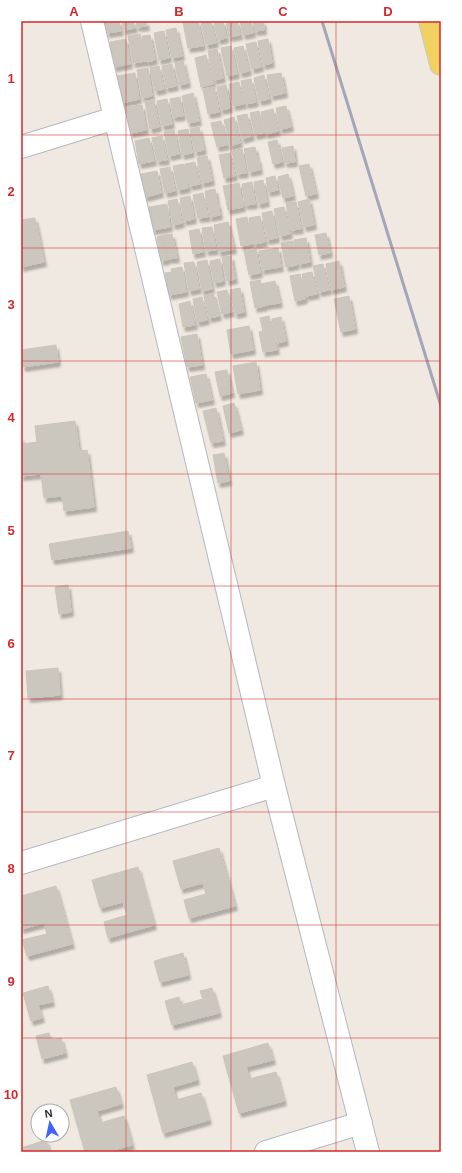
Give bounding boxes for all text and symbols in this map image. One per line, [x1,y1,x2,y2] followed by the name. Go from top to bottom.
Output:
[69,4,79,19] text: A
[174,4,184,19] text: B
[278,4,288,19] text: C
[383,4,393,19] text: D
[7,71,15,86] text: 1
[7,184,15,199] text: 2
[7,297,15,312] text: 3
[7,410,15,425] text: 4
[7,523,15,538] text: 5
[7,636,15,651] text: 6
[7,748,15,763] text: 7
[7,861,15,876] text: 8
[7,974,15,989] text: 9
[4,1087,18,1102] text: 10
[30,1103,70,1143] north arrow
[44,1107,53,1120] text: N

